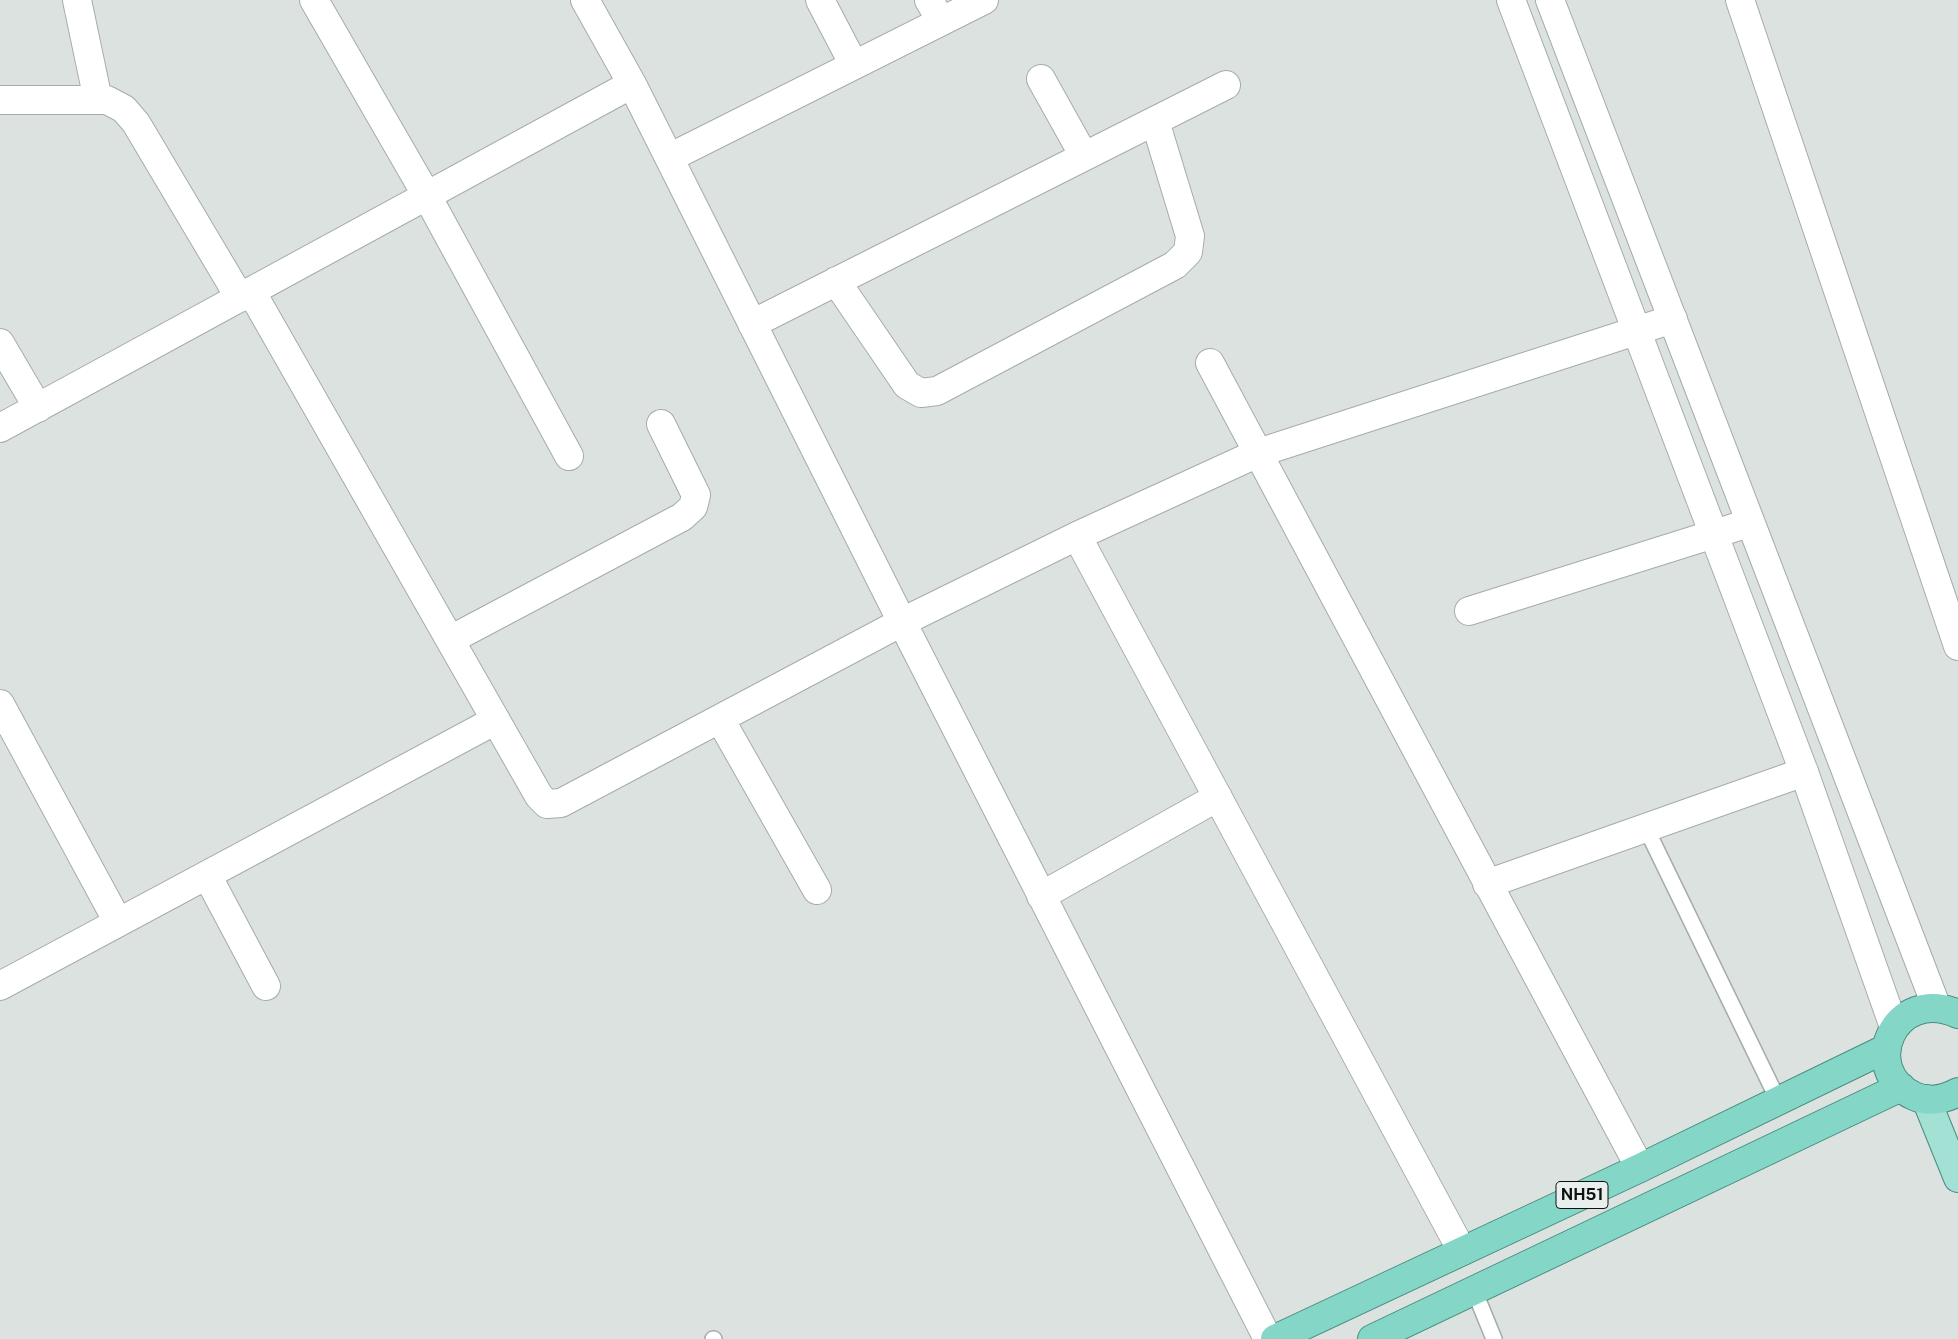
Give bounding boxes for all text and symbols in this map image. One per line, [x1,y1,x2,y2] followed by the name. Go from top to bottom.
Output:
[1556,1182,1608,1208] road number: NH51

